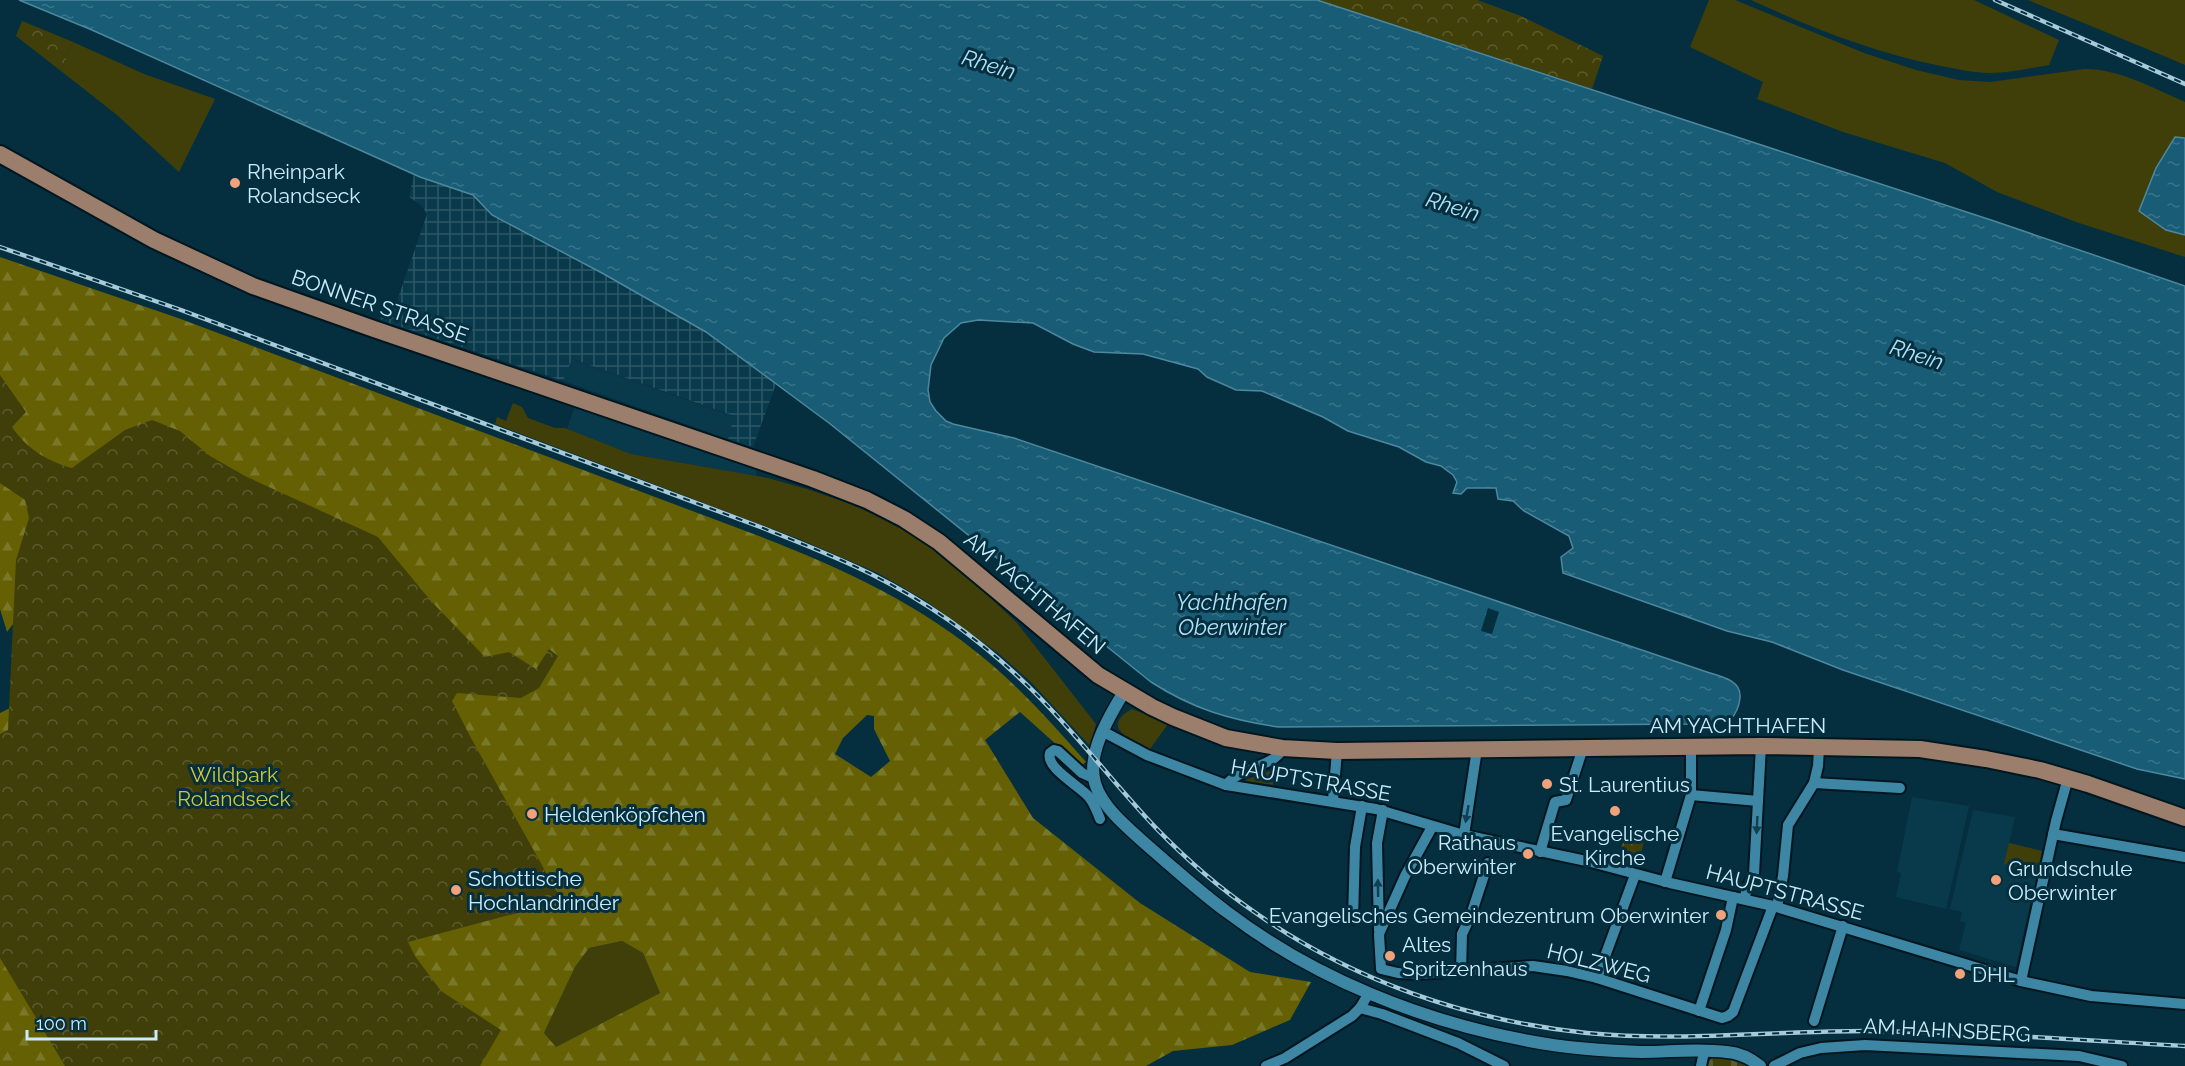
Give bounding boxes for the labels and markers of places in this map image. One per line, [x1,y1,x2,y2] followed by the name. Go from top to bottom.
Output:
[247,159,360,208] place label: Rheinpark Rolandseck
[228,176,242,190] marker: Rheinpark Rolandseck
[1559,772,1690,797] place label: St. Laurentius
[1540,777,1554,791] marker: St. Laurentius
[544,802,706,827] place label: Heldenköpfchen
[1608,804,1622,818] marker: Evangelische Kirche
[525,807,539,821] marker: Heldenköpfchen
[1551,821,1679,870] place label: Evangelische Kirche
[1407,830,1517,879] place label: Rathaus Oberwinter
[1521,847,1535,861] marker: Rathaus Oberwinter
[2008,856,2133,905] place label: Grundschule Oberwinter
[468,866,620,915] place label: Schottische Hochlandrinder
[1989,873,2003,887] marker: Grundschule Oberwinter
[449,883,463,897] marker: Schottische Hochlandrinder
[1269,903,1710,928] place label: Evangelisches Gemeindezentrum Oberwinter
[1714,908,1728,922] marker: Evangelisches Gemeindezentrum Oberwinter
[1402,932,1528,981] place label: Altes Spritzenhaus
[1383,949,1397,963] marker: Altes Spritzenhaus
[1972,962,2015,987] place label: DHL
[1953,967,1967,981] marker: DHL

